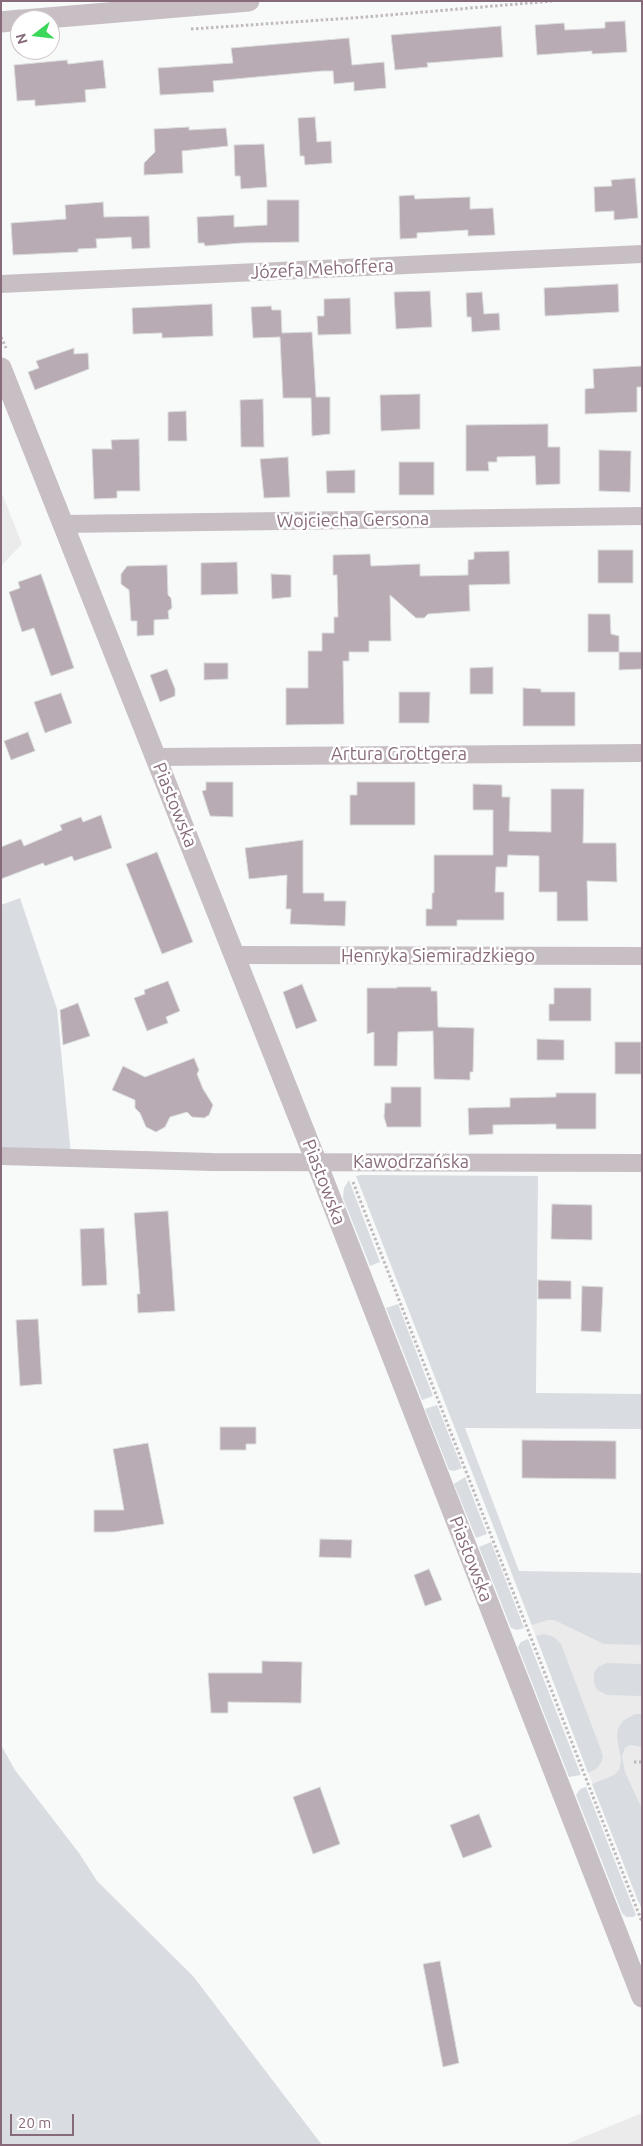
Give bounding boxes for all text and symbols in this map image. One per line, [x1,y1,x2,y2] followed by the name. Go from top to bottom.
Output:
[10,10,60,60] north arrow
[12,32,31,46] text: N
[250,254,394,284] street label: Józefa Mehoffera
[277,508,429,532] street label: Wojciecha Gersona
[331,743,467,765] street label: Artura Grottgera
[148,759,202,851] street label: Piastowska
[341,945,535,967] street label: Henryka Siemiradzkiego
[298,1136,350,1228] street label: Piastowska
[353,1151,469,1173] street label: Kawodrzańska
[445,1513,497,1605] street label: Piastowska
[12,2104,76,2136] scale bar
[18,2114,51,2131] text: 20 m

